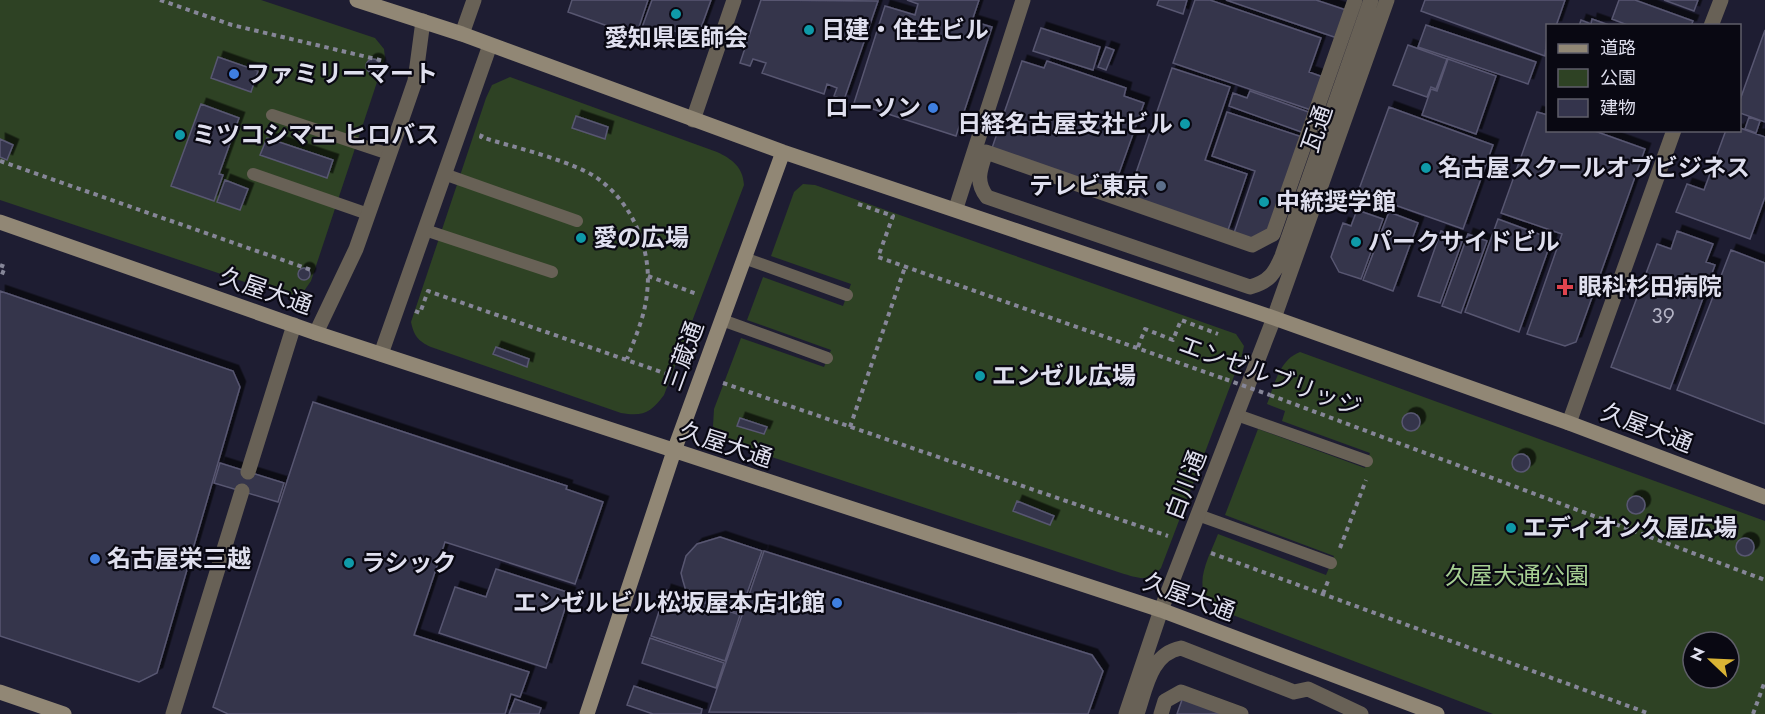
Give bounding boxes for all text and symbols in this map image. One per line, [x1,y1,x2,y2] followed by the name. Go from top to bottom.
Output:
[669,7,683,21] marker: 愛知県医師会
[821,12,989,47] place label: 日建・住生ビル
[604,20,748,55] place label: 愛知県医師会
[802,23,816,37] marker: 日建・住生ビル
[1546,24,1741,132] legend
[1600,35,1636,61] text: 道路
[246,56,438,91] place label: ファミリーマート
[1600,65,1636,91] text: 公園
[227,67,241,81] marker: ファミリーマート
[825,90,921,125] place label: ローソン
[1600,95,1636,121] text: 建物
[1292,100,1341,157] street label: 瓦通
[926,101,940,115] marker: ローソン
[957,106,1173,141] place label: 日経名古屋支社ビル
[192,117,439,152] place label: ミツコシマエ ヒロバス
[1178,117,1192,131] marker: 日経名古屋支社ビル
[173,128,187,142] marker: ミツコシマエ ヒロバス
[1438,150,1750,185] place label: 名古屋スクールオブビジネス
[1419,161,1433,175] marker: 名古屋スクールオブビジネス
[1029,168,1149,203] place label: テレビ東京
[1154,179,1168,193] marker: テレビ東京
[1276,184,1396,219] place label: 中統奨学館
[1257,195,1271,209] marker: 中統奨学館
[593,220,689,255] place label: 愛の広場
[1368,224,1560,259] place label: パークサイドビル
[574,231,588,245] marker: 愛の広場
[1349,235,1363,249] marker: パークサイドビル
[215,258,317,323] street label: 久屋大通
[1578,269,1722,304] place label: 眼科杉田病院
[1556,278,1574,296] marker: 眼科杉田病院
[1651,301,1675,331] house number: 39
[655,316,712,396] street label: 三蔵通
[1174,326,1366,425] street label: エンゼルブリッジ
[992,358,1136,393] place label: エンゼル広場
[973,369,987,383] marker: エンゼル広場
[1596,394,1698,461] street label: 久屋大通
[675,413,777,476] street label: 久屋大通
[1156,445,1215,525] street label: 白川通
[1523,510,1737,545] place label: エディオン久屋広場
[1504,521,1518,535] marker: エディオン久屋広場
[107,541,251,576] place label: 名古屋栄三越
[361,545,457,580] place label: ラシック
[88,552,102,566] marker: 名古屋栄三越
[342,556,356,570] marker: ラシック
[1445,558,1589,593] park label: 久屋大通公園
[1138,564,1240,629] street label: 久屋大通
[513,585,825,620] place label: エンゼルビル松坂屋本店北館
[830,596,844,610] marker: エンゼルビル松坂屋本店北館
[1681,630,1741,690] north arrow
[1685,644,1711,665] text: N

